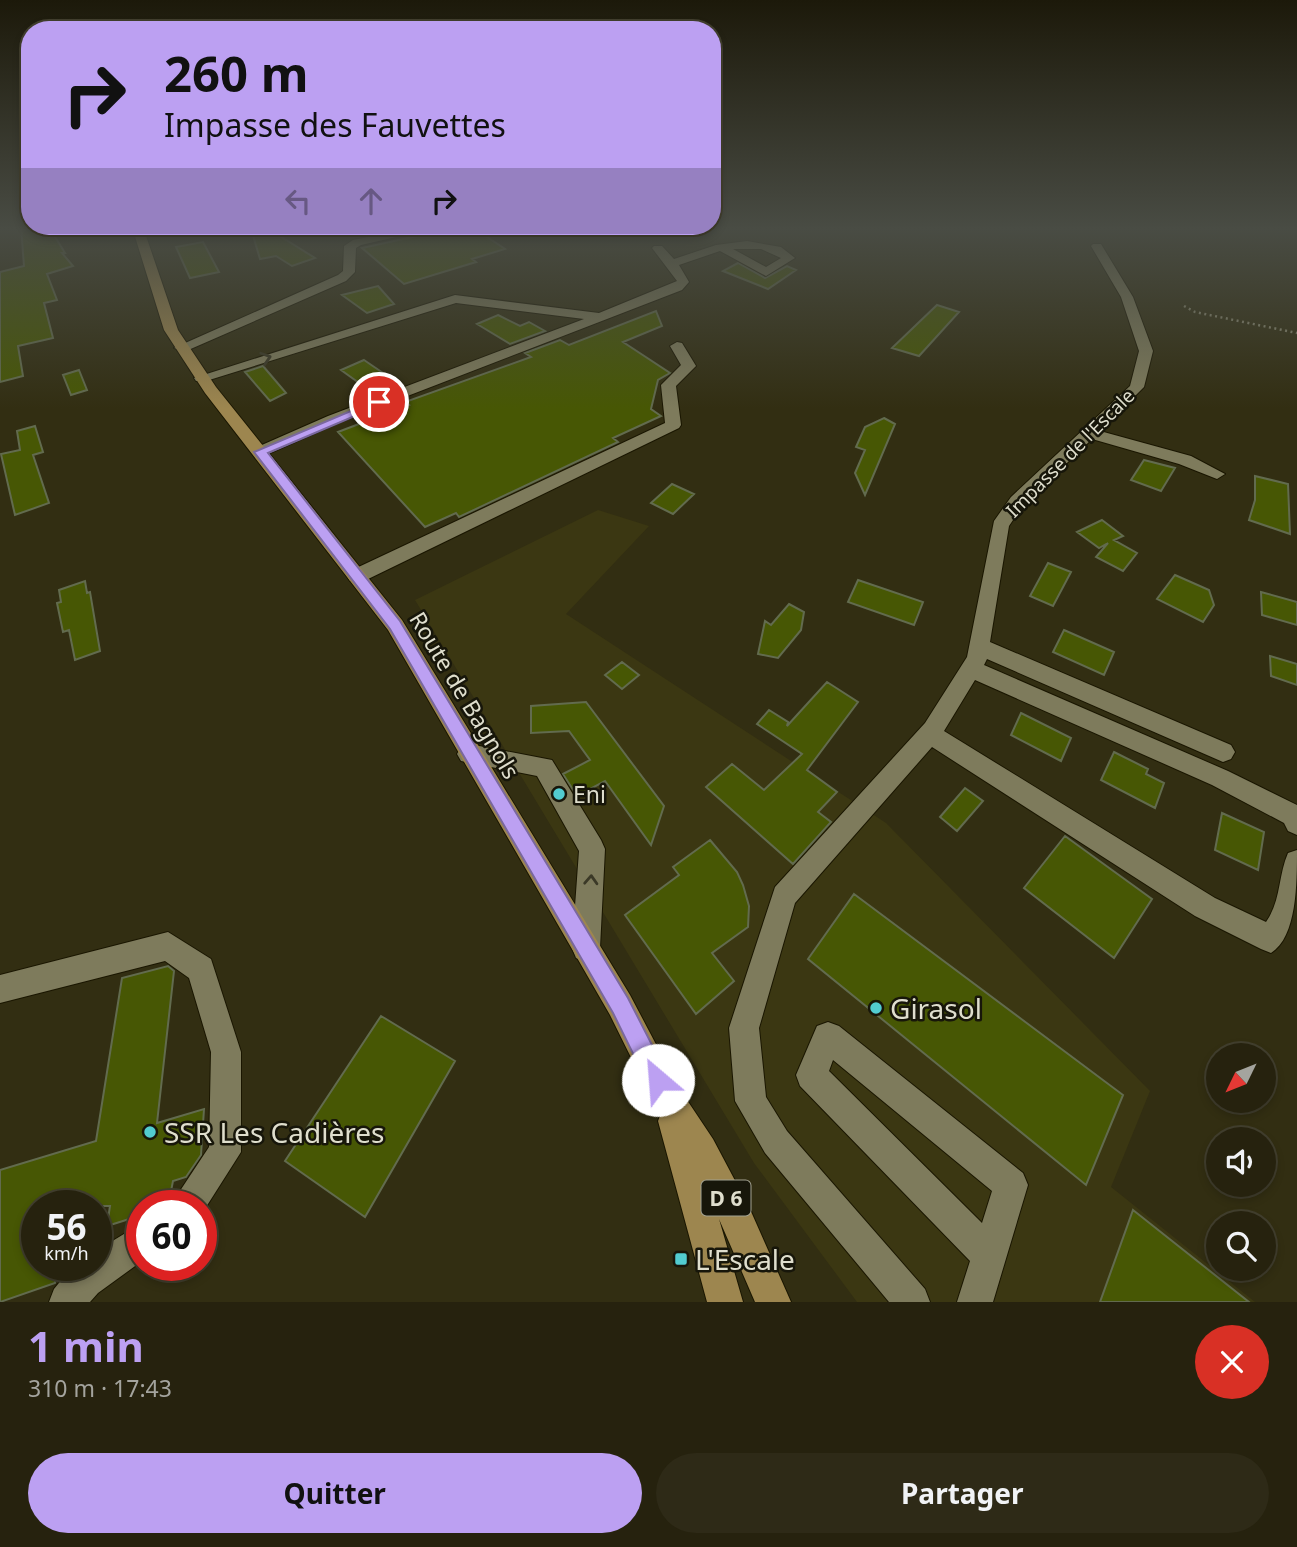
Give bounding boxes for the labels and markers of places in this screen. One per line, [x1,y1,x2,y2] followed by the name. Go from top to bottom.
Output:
[349,372,409,432] pin
[573,778,606,810] place label: Eni
[551,786,567,802] marker: Eni
[890,989,982,1027] place label: Girasol
[868,1000,884,1016] marker: Girasol
[164,1113,384,1151] place label: SSR Les Cadières
[142,1124,158,1140] marker: SSR Les Cadières
[695,1240,795,1278] place label: L'Escale
[673,1251,689,1267] marker: L'Escale

